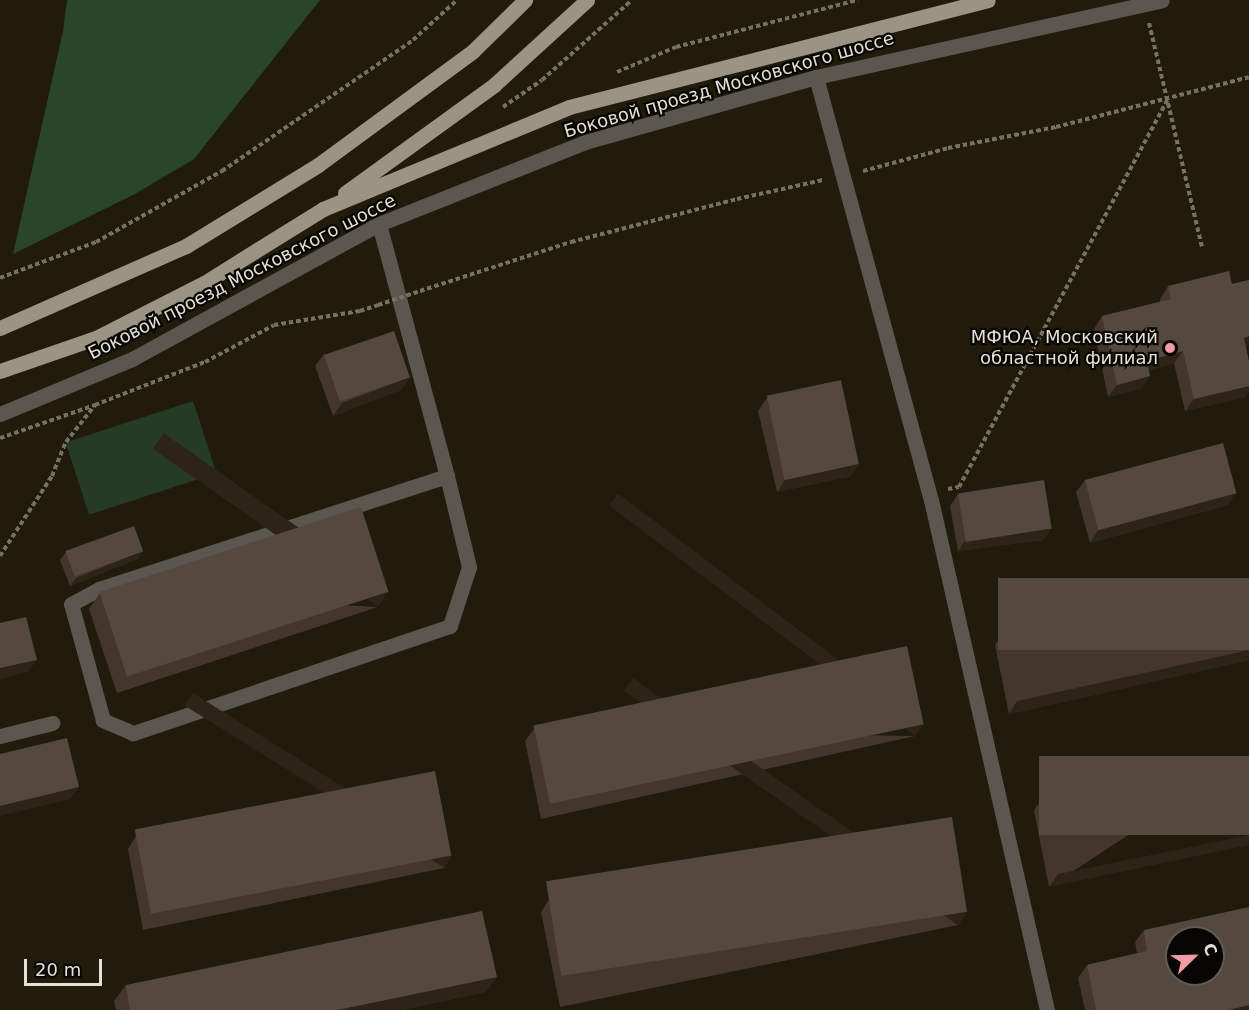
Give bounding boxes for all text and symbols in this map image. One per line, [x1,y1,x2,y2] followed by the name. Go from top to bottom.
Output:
[561,27,897,143] street label: Боковой проезд Московского шоссе
[84,190,400,364] street label: Боковой проезд Московского шоссе
[971,327,1158,370] place label: МФЮА, Московский областной филиал
[1163,341,1177,355] marker: МФЮА, Московский областной филиал
[1165,926,1225,986] north arrow
[1199,940,1221,959] text: С
[27,947,105,985] scale bar
[35,959,81,980] text: 20 m

